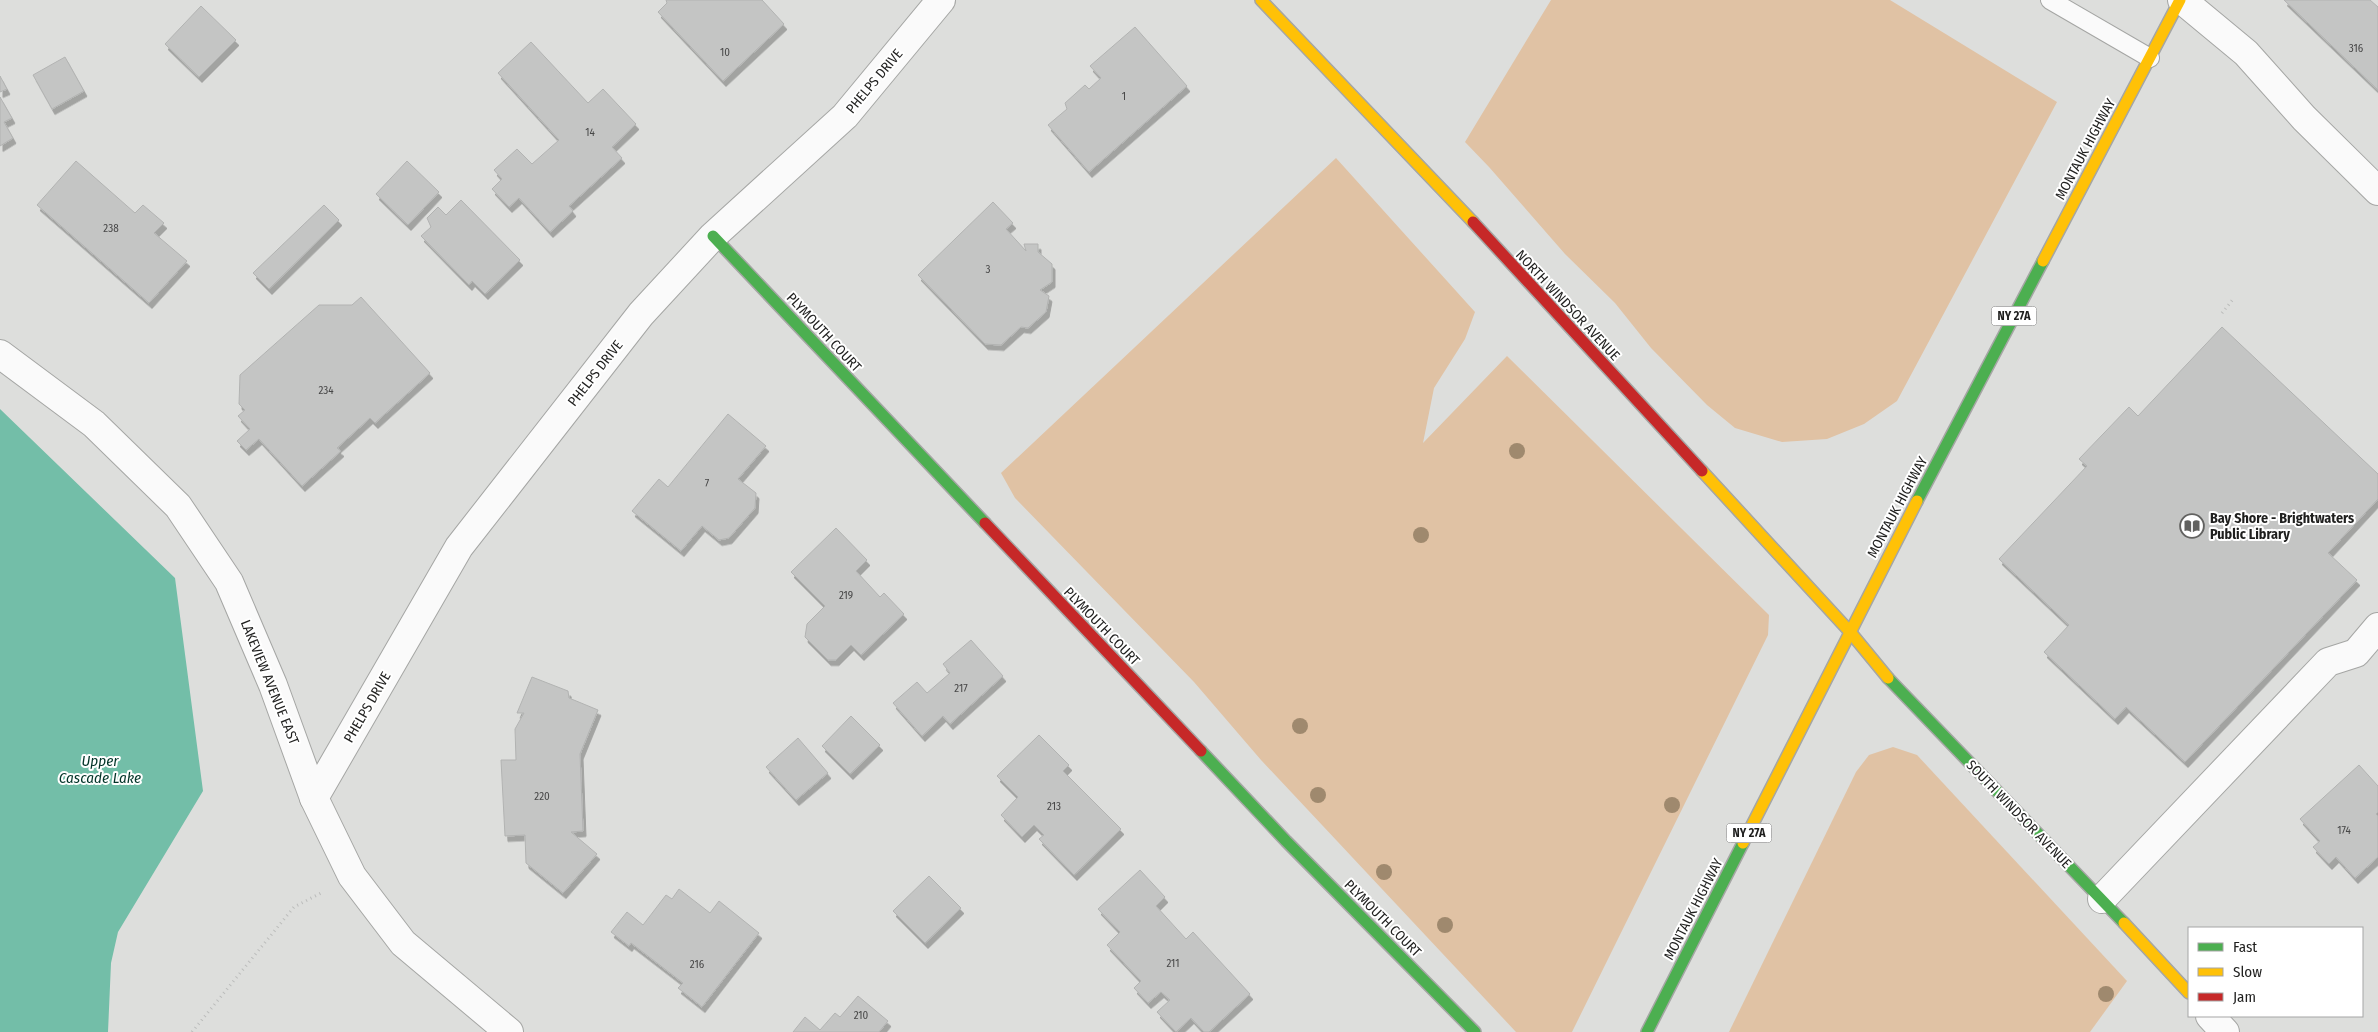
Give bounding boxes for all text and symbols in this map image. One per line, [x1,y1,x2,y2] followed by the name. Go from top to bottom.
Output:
[2349,42,2364,55] house number: 316
[842,45,907,117] street label: PHELPS DRIVE
[720,46,730,59] house number: 10
[1122,90,1126,103] house number: 1
[2052,96,2119,203] street label: MONTAUK HIGHWAY
[585,126,595,139] house number: 14
[103,222,119,235] house number: 238
[1512,247,1623,364] street label: NORTH WINDSOR AVENUE
[986,263,991,276] house number: 3
[783,289,865,376] street label: PLYMOUTH COURT
[1992,306,2036,326] road number: NY 27A
[564,337,627,410] street label: PHELPS DRIVE
[318,384,334,397] house number: 234
[1864,454,1931,561] street label: MONTAUK HIGHWAY
[705,477,710,490] house number: 7
[2210,510,2354,543] place label: Bay Shore - Brightwaters Public Library
[2179,513,2205,539] library icon: Bay Shore - Brightwaters Public Library
[1060,584,1143,669] street label: PLYMOUTH COURT
[839,589,853,602] house number: 219
[237,617,303,748] street label: LAKEVIEW AVENUE EAST
[340,668,395,746] street label: PHELPS DRIVE
[954,682,968,695] house number: 217
[59,752,141,787] water label: Upper Cascade Lake
[1963,757,2075,872] street label: SOUTH WINDSOR AVENUE
[534,790,550,803] house number: 220
[1047,800,1061,813] house number: 213
[1726,824,1772,842] road number: NY 27A
[2337,824,2352,837] house number: 174
[1660,856,1726,963] street label: MONTAUK HIGHWAY
[1341,876,1425,961] street label: PLYMOUTH COURT
[2188,927,2363,1017] legend
[2233,938,2257,956] text: Fast
[1166,957,1180,970] house number: 211
[690,958,705,971] house number: 216
[2233,963,2262,981] text: Slow
[2233,988,2256,1006] text: Jam
[854,1009,869,1022] house number: 210

